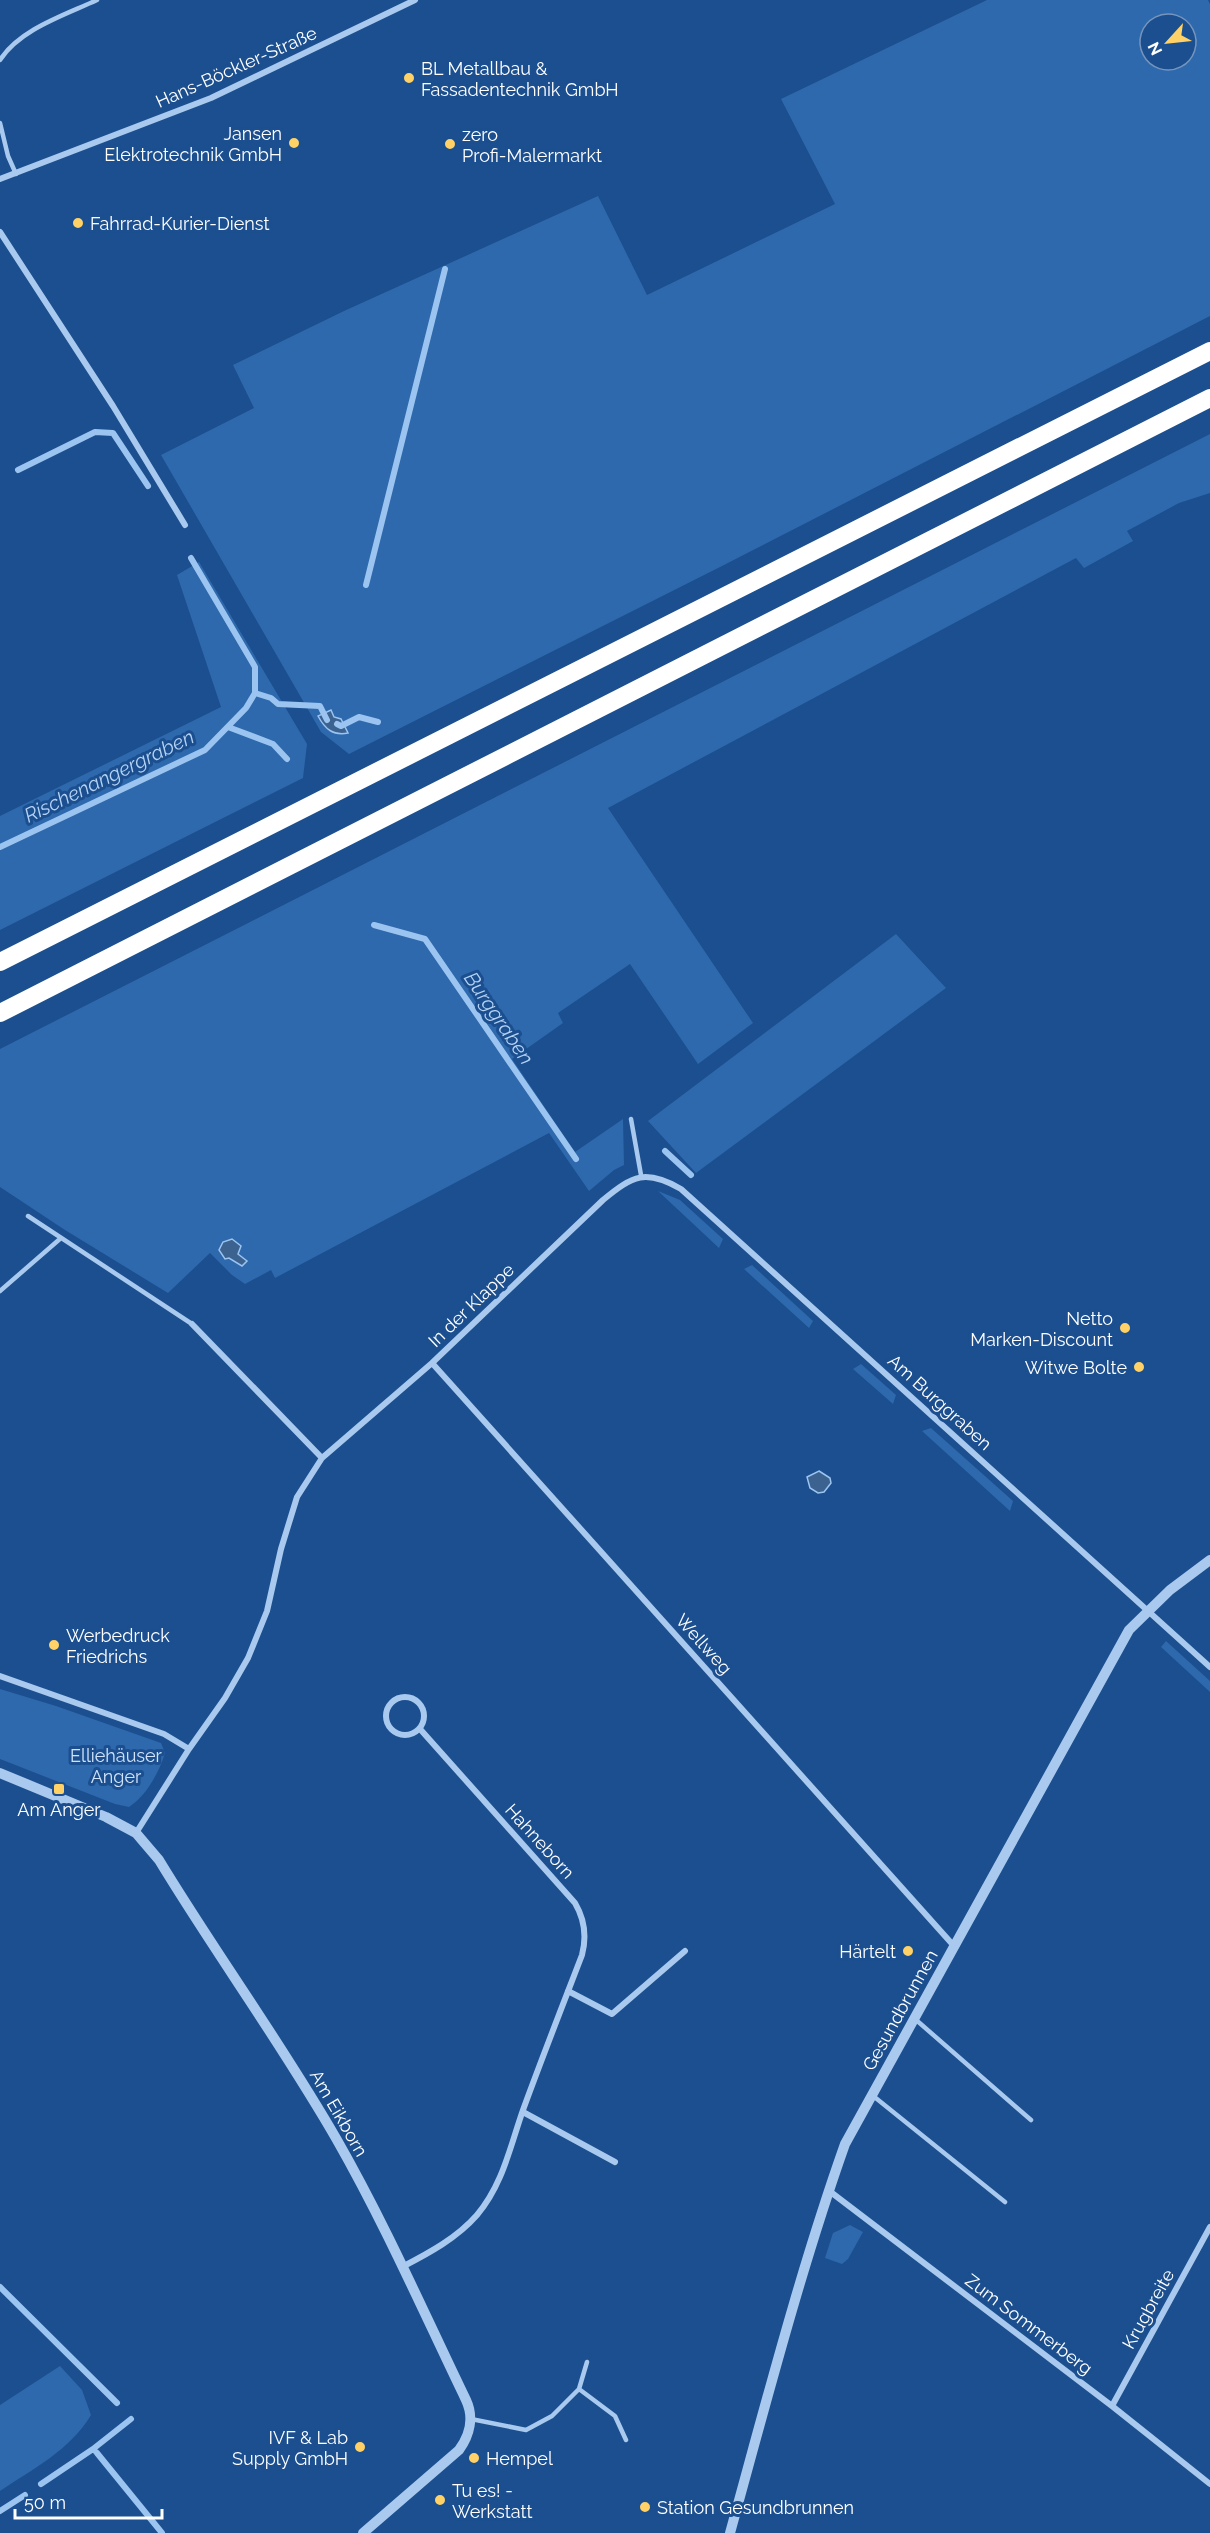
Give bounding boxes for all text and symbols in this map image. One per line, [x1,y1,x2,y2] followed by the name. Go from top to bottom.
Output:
[1138,12,1198,72] north arrow
[152,22,320,112] street label: Hans-Böckler-Straße
[1144,39,1166,58] text: N
[421,58,619,100] place label: BL Metallbau & Fassadentechnik GmbH
[402,71,416,85] marker: BL Metallbau & Fassadentechnik GmbH
[104,123,282,165] place label: Jansen Elektrotechnik GmbH
[462,124,602,166] place label: zero Profi-Malermarkt
[287,136,301,150] marker: Jansen Elektrotechnik GmbH
[443,137,457,151] marker: zero Profi-Malermarkt
[90,213,270,234] place label: Fahrrad-Kurier-Dienst
[71,216,85,230] marker: Fahrrad-Kurier-Dienst
[20,724,198,828] water label: Rischenangergraben
[459,967,539,1069] water label: Burggraben
[424,1259,518,1351] street label: In der Klappe
[970,1308,1113,1350] place label: Netto Marken-Discount
[1118,1321,1132,1335] marker: Netto Marken-Discount
[884,1350,996,1454] street label: Am Burggraben
[1025,1357,1127,1378] place label: Witwe Bolte
[1132,1360,1146,1374] marker: Witwe Bolte
[672,1610,736,1678] street label: Wellweg
[66,1625,170,1667] place label: Werbedruck Friedrichs
[47,1638,61,1652] marker: Werbedruck Friedrichs
[70,1745,163,1787] park label: Elliehäuser Anger
[52,1782,66,1796] marker: Am Anger
[17,1799,101,1820] place label: Am Anger
[501,1799,579,1883] street label: Hahneborn
[839,1941,896,1962] place label: Härtelt
[901,1944,915,1958] marker: Härtelt
[858,1946,942,2074] street label: Gesundbrunnen
[306,2066,372,2160] street label: Am Eikborn
[1118,2265,1179,2352] street label: Krugbreite
[961,2269,1097,2379] street label: Zum Sommerberg
[232,2427,348,2469] place label: IVF & Lab Supply GmbH
[353,2440,367,2454] marker: IVF & Lab Supply GmbH
[486,2448,553,2469] place label: Hempel
[467,2451,481,2465] marker: Hempel
[452,2480,533,2522] place label: Tu es! - Werkstatt
[15,2482,162,2520] scale bar
[24,2492,66,2513] text: 50 m
[433,2493,447,2507] marker: Tu es! - Werkstatt
[657,2497,854,2518] place label: Station Gesundbrunnen
[638,2500,652,2514] marker: Station Gesundbrunnen

